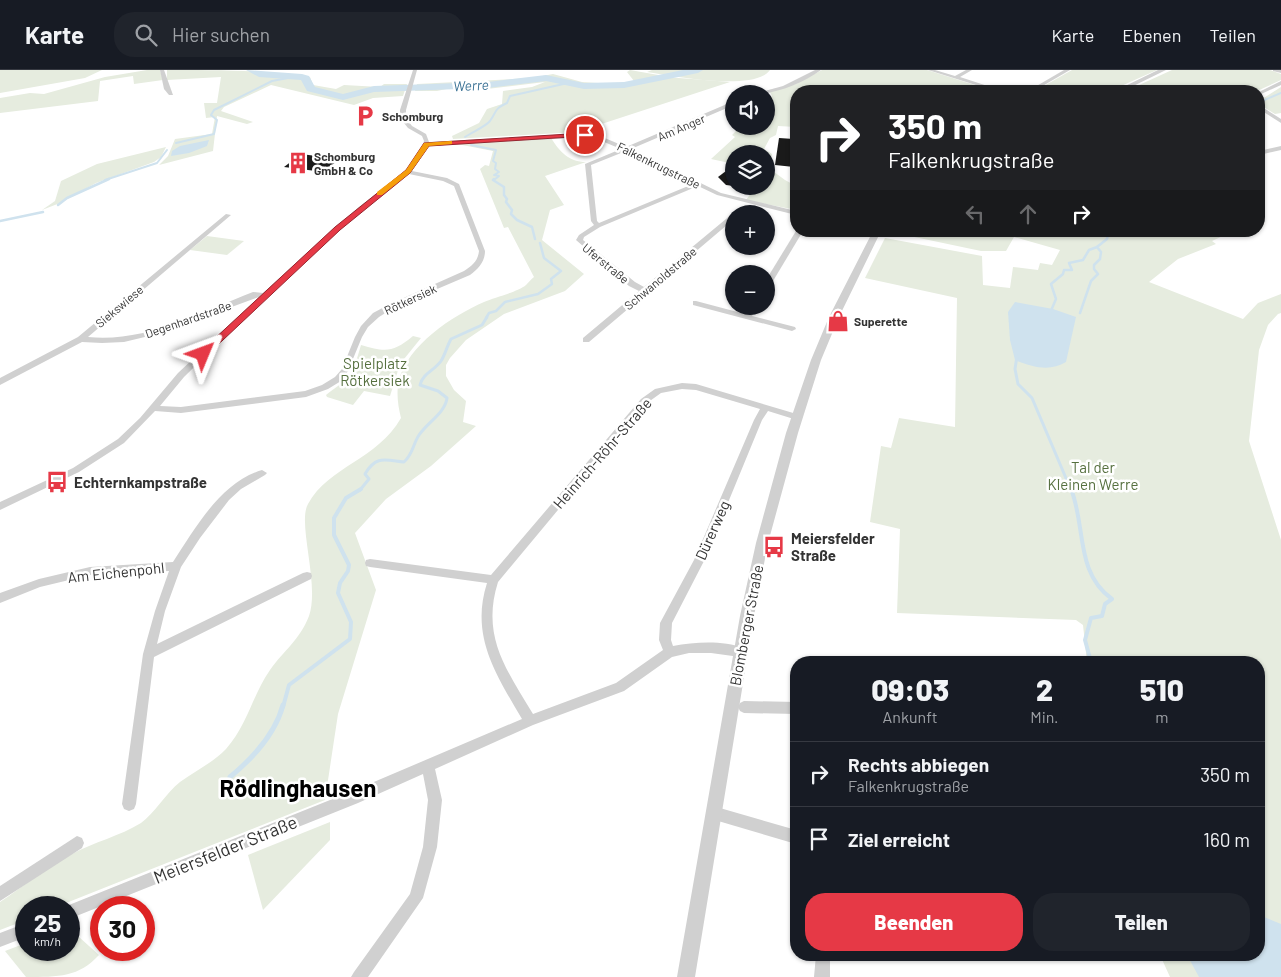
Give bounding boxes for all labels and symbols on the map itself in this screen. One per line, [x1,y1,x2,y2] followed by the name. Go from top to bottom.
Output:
[453,76,489,94] water label: Werre
[352,103,378,129] parking icon: Schomburg
[382,109,443,123] place label: Schomburg
[655,110,708,143] street label: Am Anger
[564,114,606,156] pin
[615,139,703,191] street label: Falkenkrugstraße
[314,149,375,177] place label: Schomburg GmbH & Co
[285,150,311,176] building icon: Schomburg GmbH & Co
[580,240,632,286] street label: Uferstraße
[621,244,699,312] street label: Schwanoldstraße
[382,281,438,317] street label: Rötkersiek
[92,282,146,330] street label: Siekswiese
[143,298,233,340] street label: Degenhardstraße
[825,308,851,334] shop icon: Superette
[854,314,908,328] place label: Superette
[176,327,228,379] position arrow
[340,354,410,389] park label: Spielplatz Rötkersiek
[549,394,655,512] street label: Heinrich-Röhr-Straße
[1048,458,1138,493] park label: Tal der Kleinen Werre
[44,469,70,495] bus stop icon: Echternkampstraße
[74,473,207,491] place label: Echternkampstraße
[691,498,733,562] street label: Dürerweg
[791,529,875,564] place label: Meiersfelder Straße
[761,534,787,560] bus stop icon: Meiersfelder Straße
[67,558,165,586] street label: Am Eichenpohl
[725,563,767,687] street label: Blomberger Straße
[220,773,376,802] district label: Rödlinghausen
[150,810,300,888] street label: Meiersfelder Straße
[90,896,155,961] speed limit sign: 30

